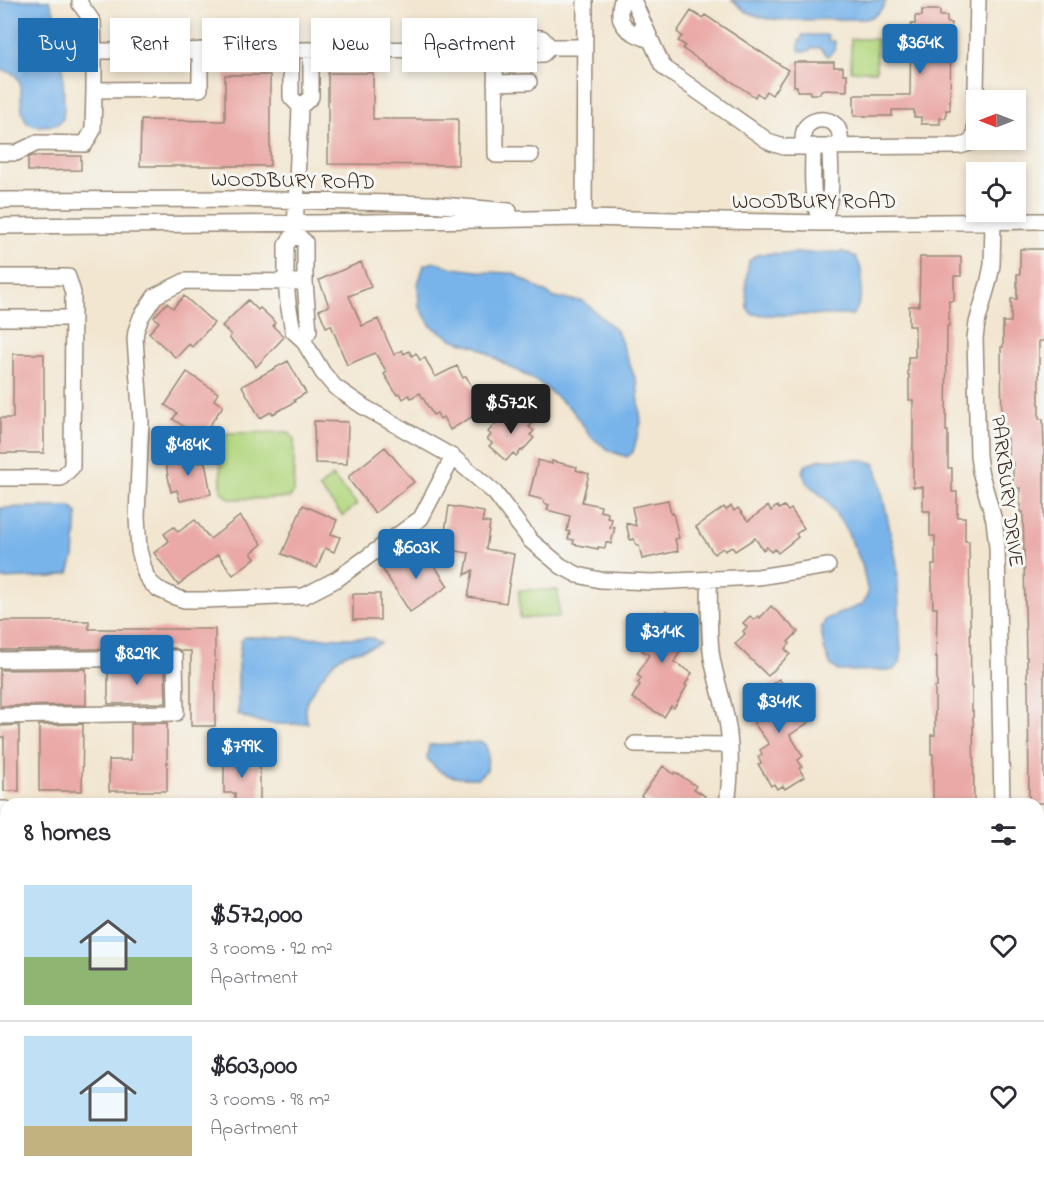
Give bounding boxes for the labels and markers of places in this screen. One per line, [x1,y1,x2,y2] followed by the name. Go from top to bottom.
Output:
[878,24,962,75] pin: $364K
[469,384,553,435] pin: $572K
[146,426,230,477] pin: $484K
[374,529,458,580] pin: $603K
[620,613,704,664] pin: $314K
[95,635,179,686] pin: $829K
[737,683,821,734] pin: $341K
[200,728,284,779] pin: $799K

